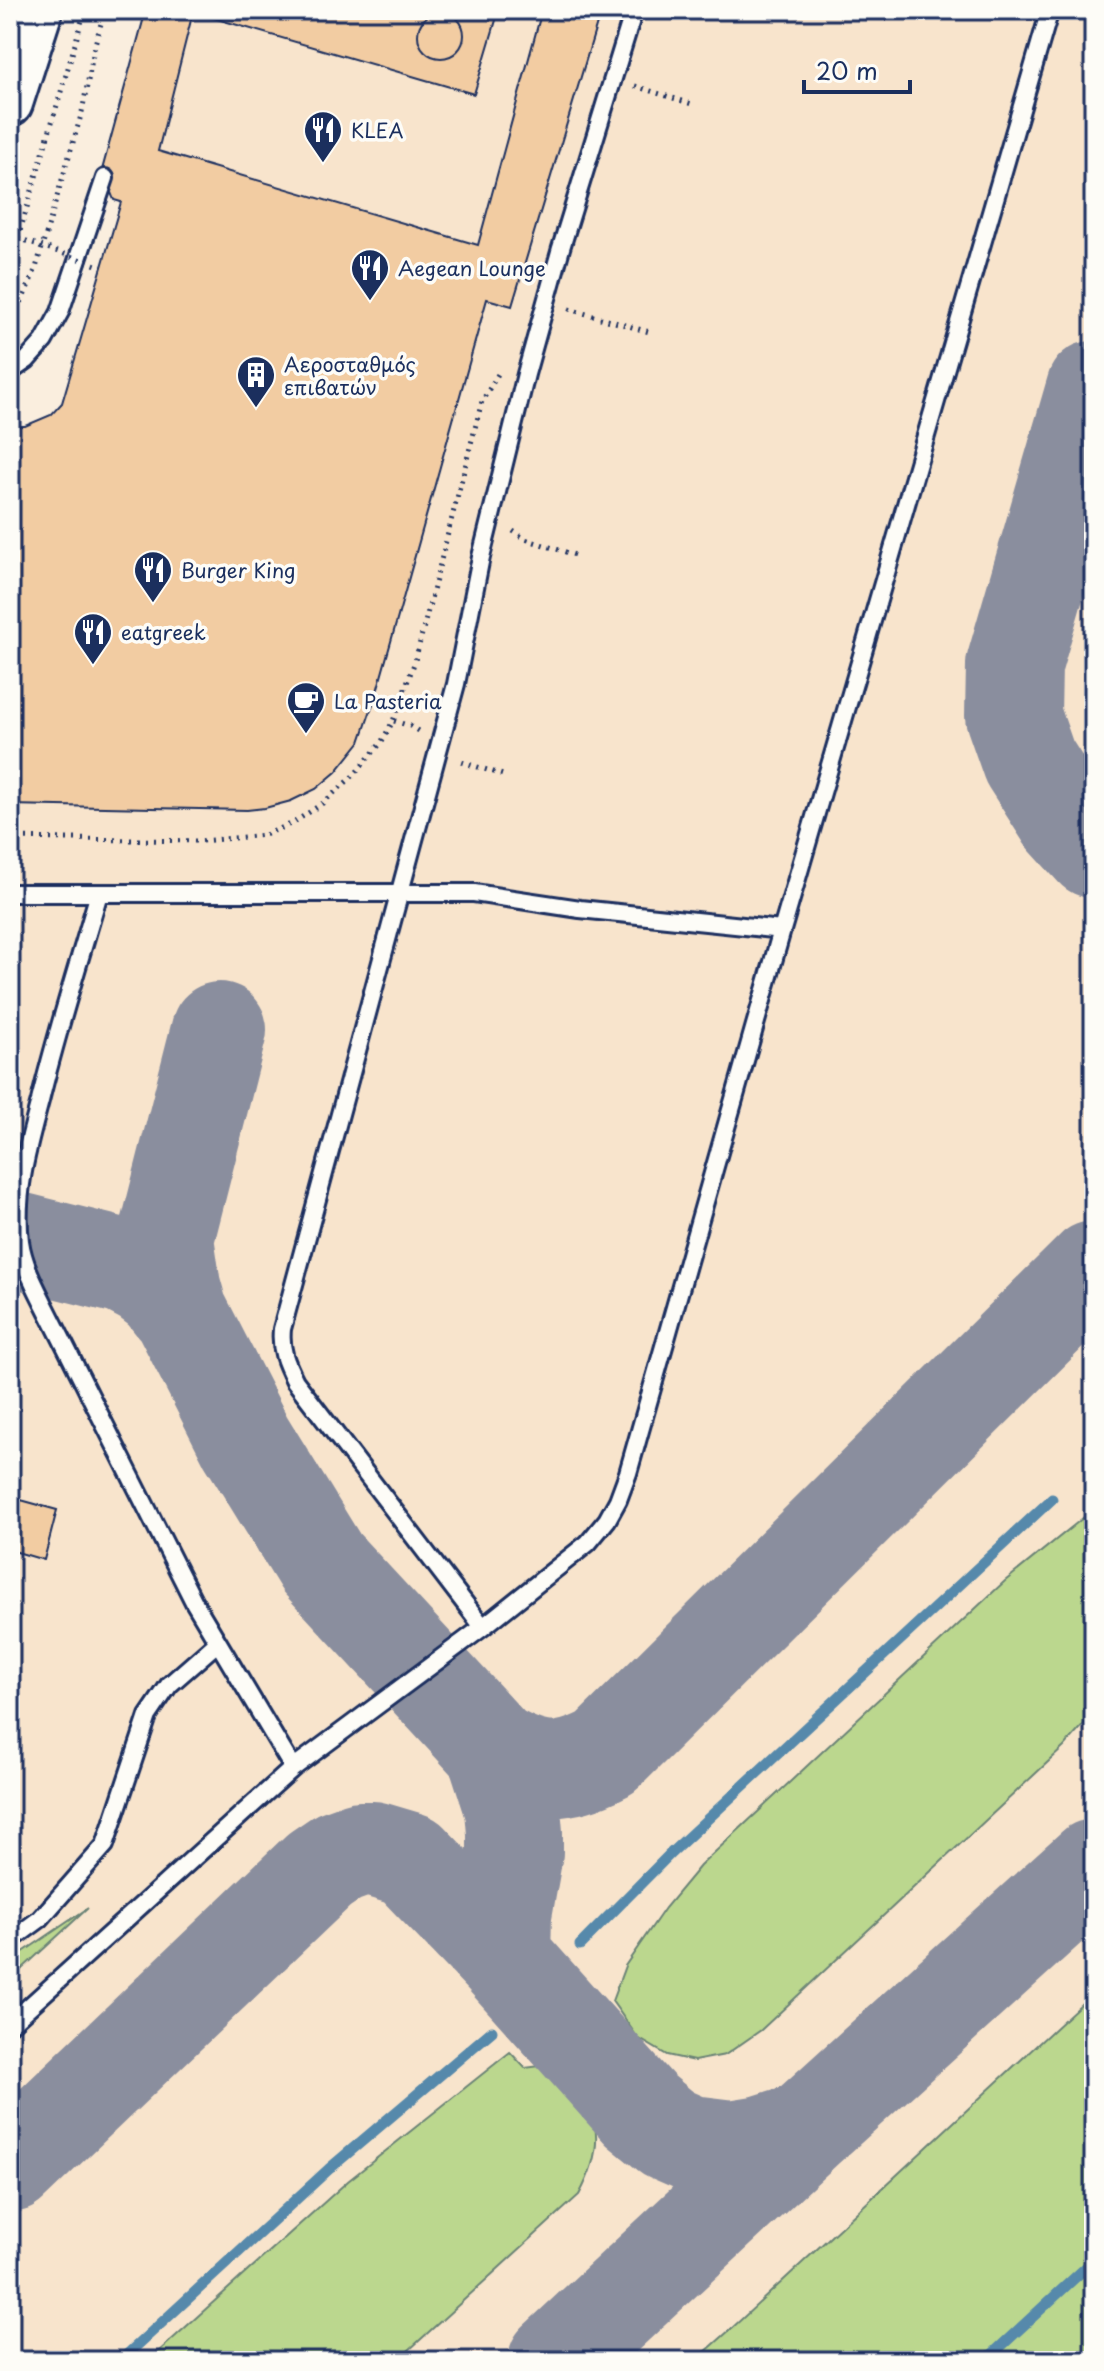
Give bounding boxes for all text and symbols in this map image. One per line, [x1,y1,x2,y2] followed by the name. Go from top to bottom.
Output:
[804,44,910,94] scale bar
[816,52,878,88] text: 20 m
[302,109,344,164] restaurant icon: KLEA
[351,115,404,145] place label: KLEA
[349,247,391,302] restaurant icon: Aegean Lounge
[398,253,546,283] place label: Aegean Lounge
[284,349,416,402] place label: Αεροσταθμός επιβατών
[235,354,277,409] building icon: Αεροσταθμός επιβατών
[132,549,174,604] restaurant icon: Burger King
[181,555,296,585] place label: Burger King
[72,611,114,666] restaurant icon: eatgreek
[121,617,206,647] place label: eatgreek
[285,680,327,735] cafe icon: La Pasteria
[334,686,442,716] place label: La Pasteria

